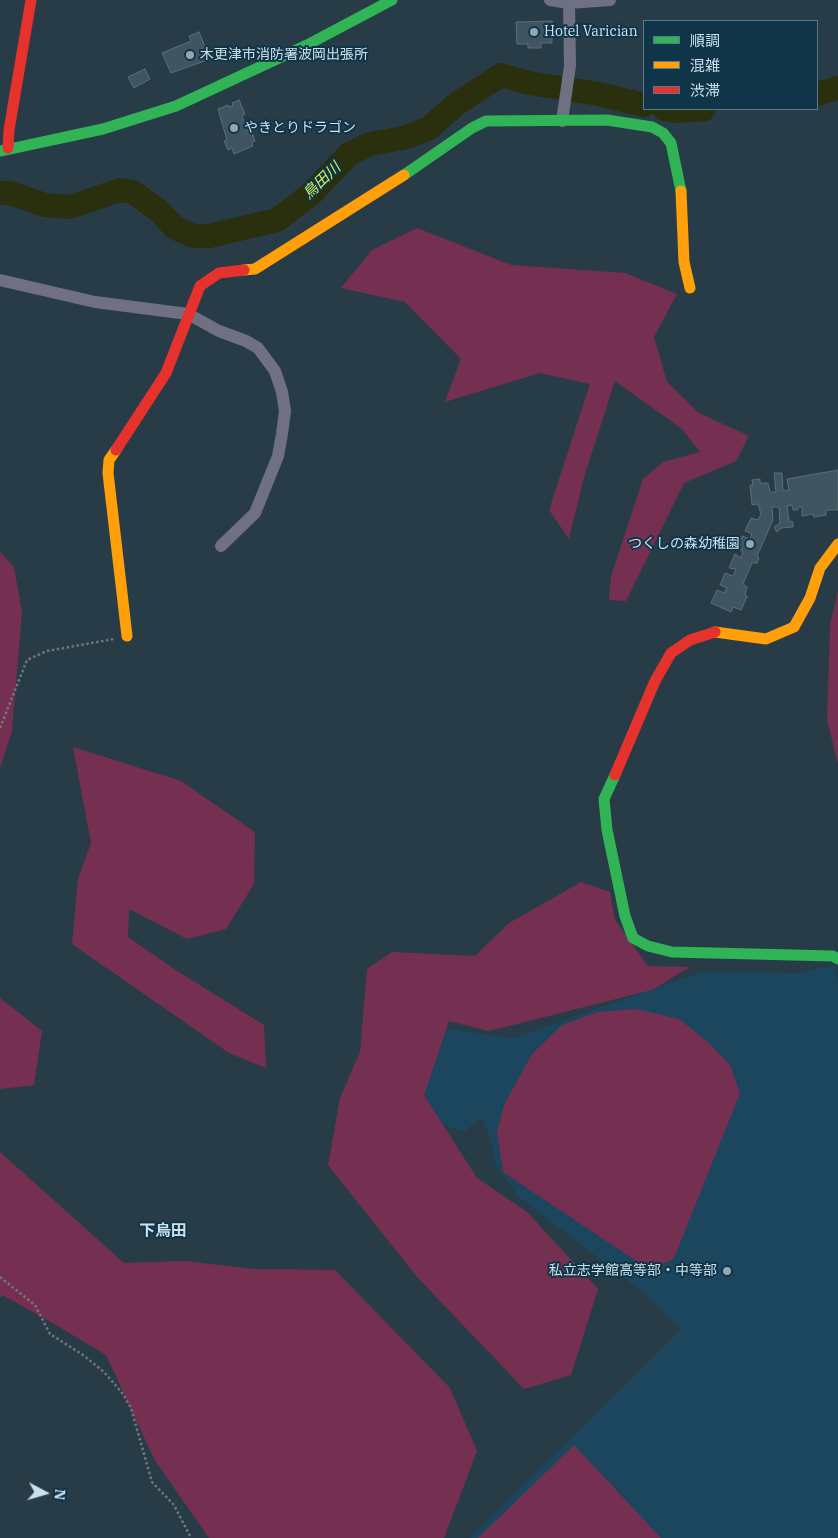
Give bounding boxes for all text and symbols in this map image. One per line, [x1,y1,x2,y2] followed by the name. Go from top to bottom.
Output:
[643,20,818,110] legend
[544,24,638,40] place label: Hotel Varician
[528,26,540,38] marker: Hotel Varician
[690,31,720,50] text: 順調
[200,47,368,63] place label: 木更津市消防署波岡出張所
[184,49,196,61] marker: 木更津市消防署波岡出張所
[690,56,720,75] text: 混雑
[690,81,720,100] text: 渋滞
[244,120,356,136] place label: やきとりドラゴン
[228,122,240,134] marker: やきとりドラゴン
[300,159,344,203] water label: 鳥田川
[628,536,740,552] place label: つくしの森幼稚園
[744,538,756,550] marker: つくしの森幼稚園
[139,1221,187,1241] district label: 下烏田
[549,1263,717,1279] place label: 私立志学館高等部・中等部
[721,1265,733,1277] marker: 私立志学館高等部・中等部
[20,1468,70,1518] north arrow
[50,1488,69,1501] text: N

